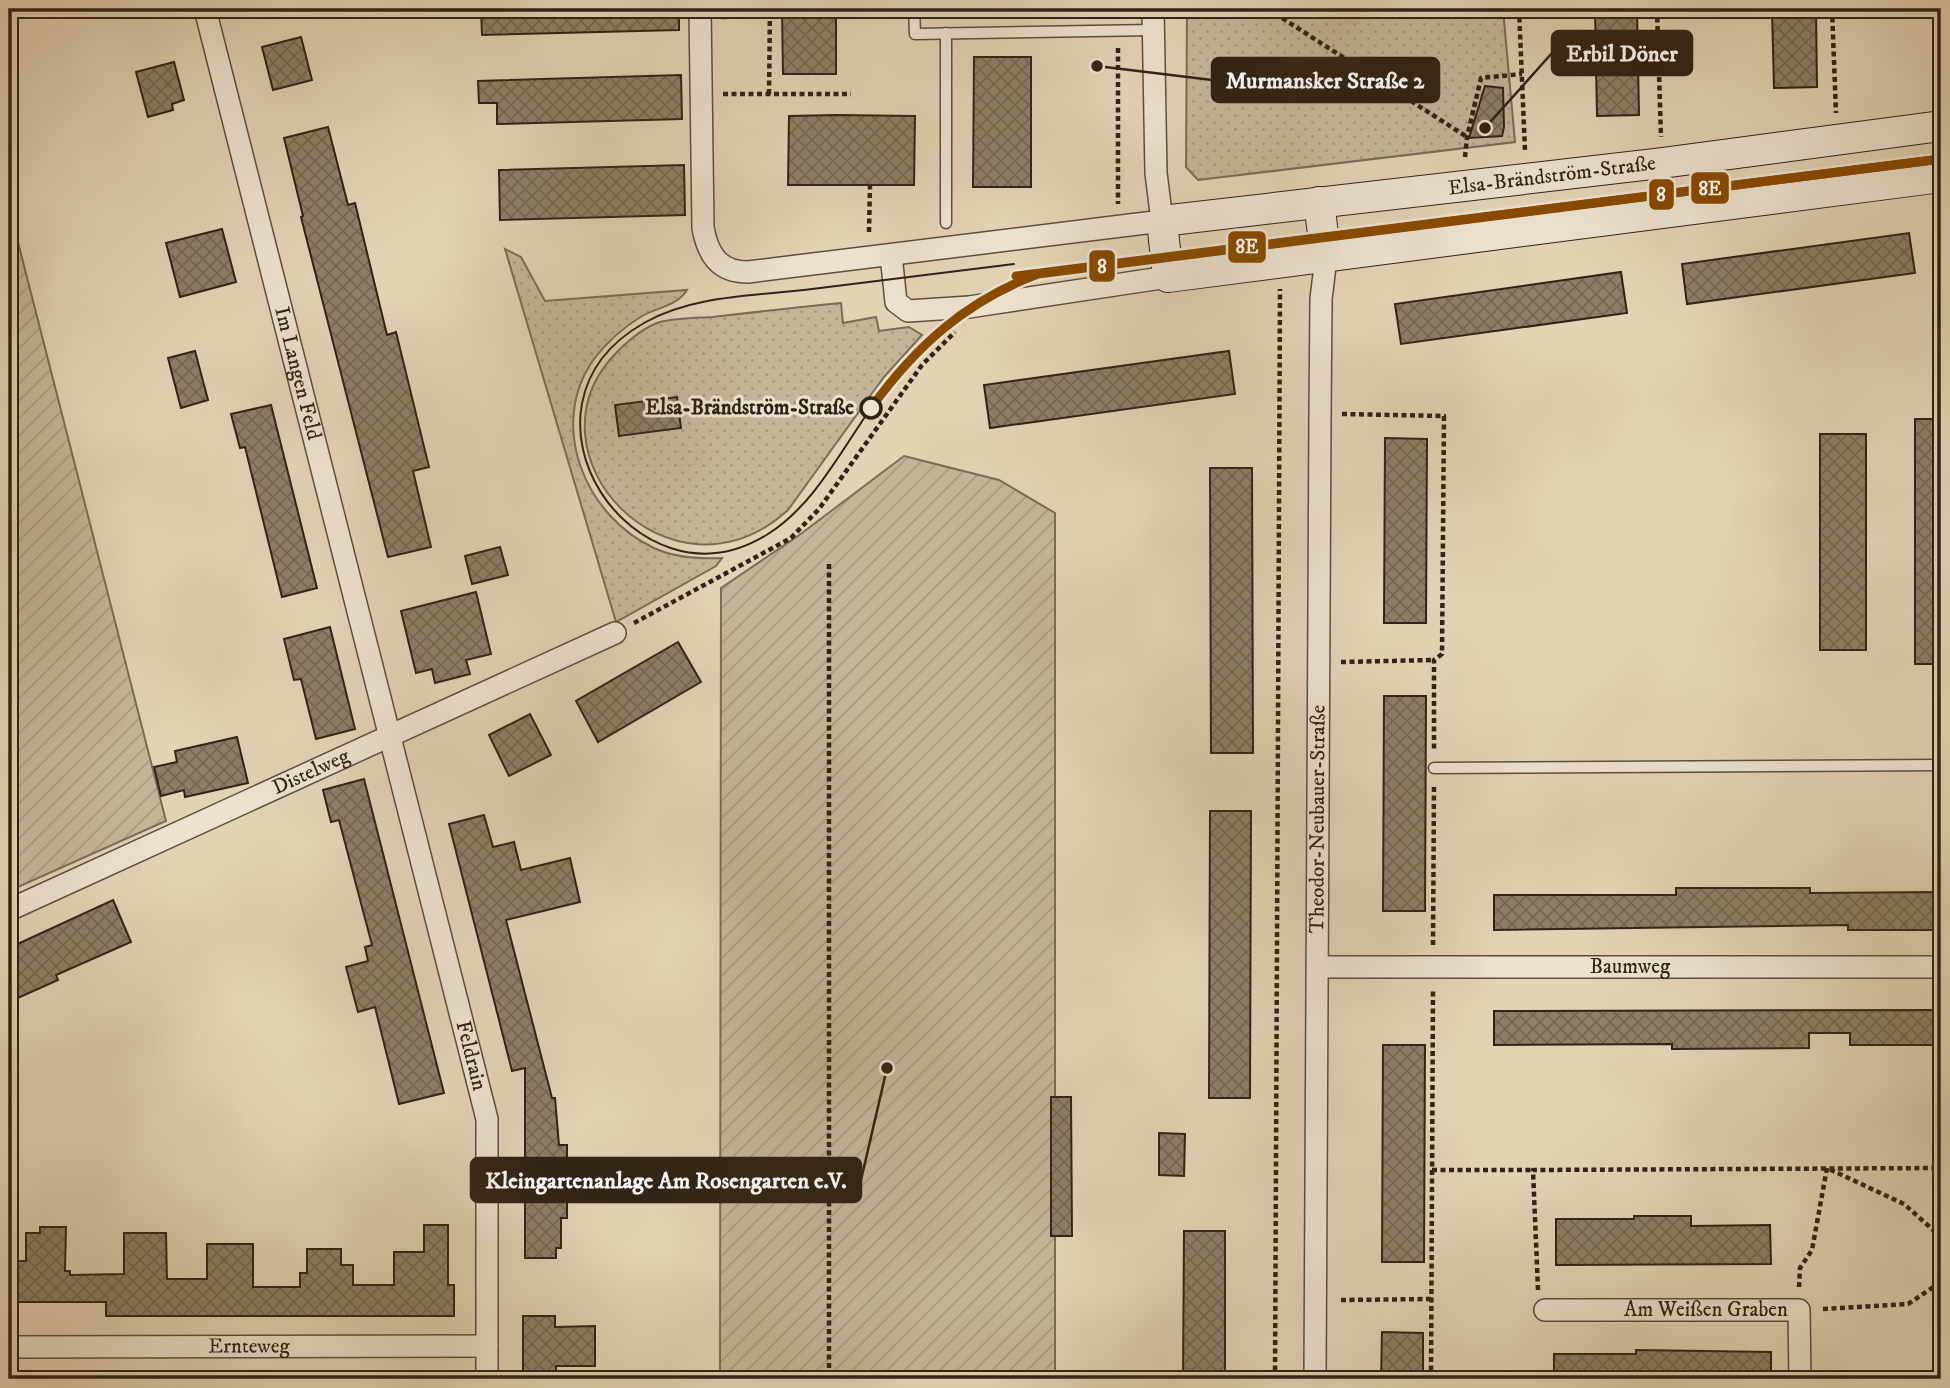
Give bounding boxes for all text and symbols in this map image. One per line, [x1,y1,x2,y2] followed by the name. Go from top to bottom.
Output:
[1552,31,1692,75] callout: Erbil Döner
[1566,40,1678,69] text: Erbil Döner
[1212,58,1439,102] callout: Murmansker Straße 2
[1226,67,1425,96] text: Murmansker Straße 2
[1447,150,1658,202] street label: Elsa-Brändström-Straße
[1690,171,1730,205] line badge: 8E
[1648,178,1675,211] line badge: 8
[1699,178,1722,201] text: 8E
[1656,184,1666,207] text: 8
[1227,230,1267,264] line badge: 8E
[1236,236,1259,259] text: 8E
[1088,249,1116,283] line badge: 8
[1097,256,1107,279] text: 8
[268,304,327,443] street label: Im Langen Feld
[645,395,854,421] place label: Elsa-Brändström-Straße
[860,397,882,419] marker: Elsa-Brändström-Straße
[1304,704,1331,933] street label: Theodor-Neubauer-Straße
[268,743,354,801] street label: Distelweg
[1590,954,1671,980] street label: Baumweg
[450,1018,492,1093] street label: Feldrain
[471,1158,861,1202] callout: Kleingartenanlage Am Rosengarten e.V.
[485,1167,847,1196] text: Kleingartenanlage Am Rosengarten e.V.
[1624,1297,1788,1323] street label: Am Weißen Graben
[208,1333,290,1360] street label: Ernteweg

